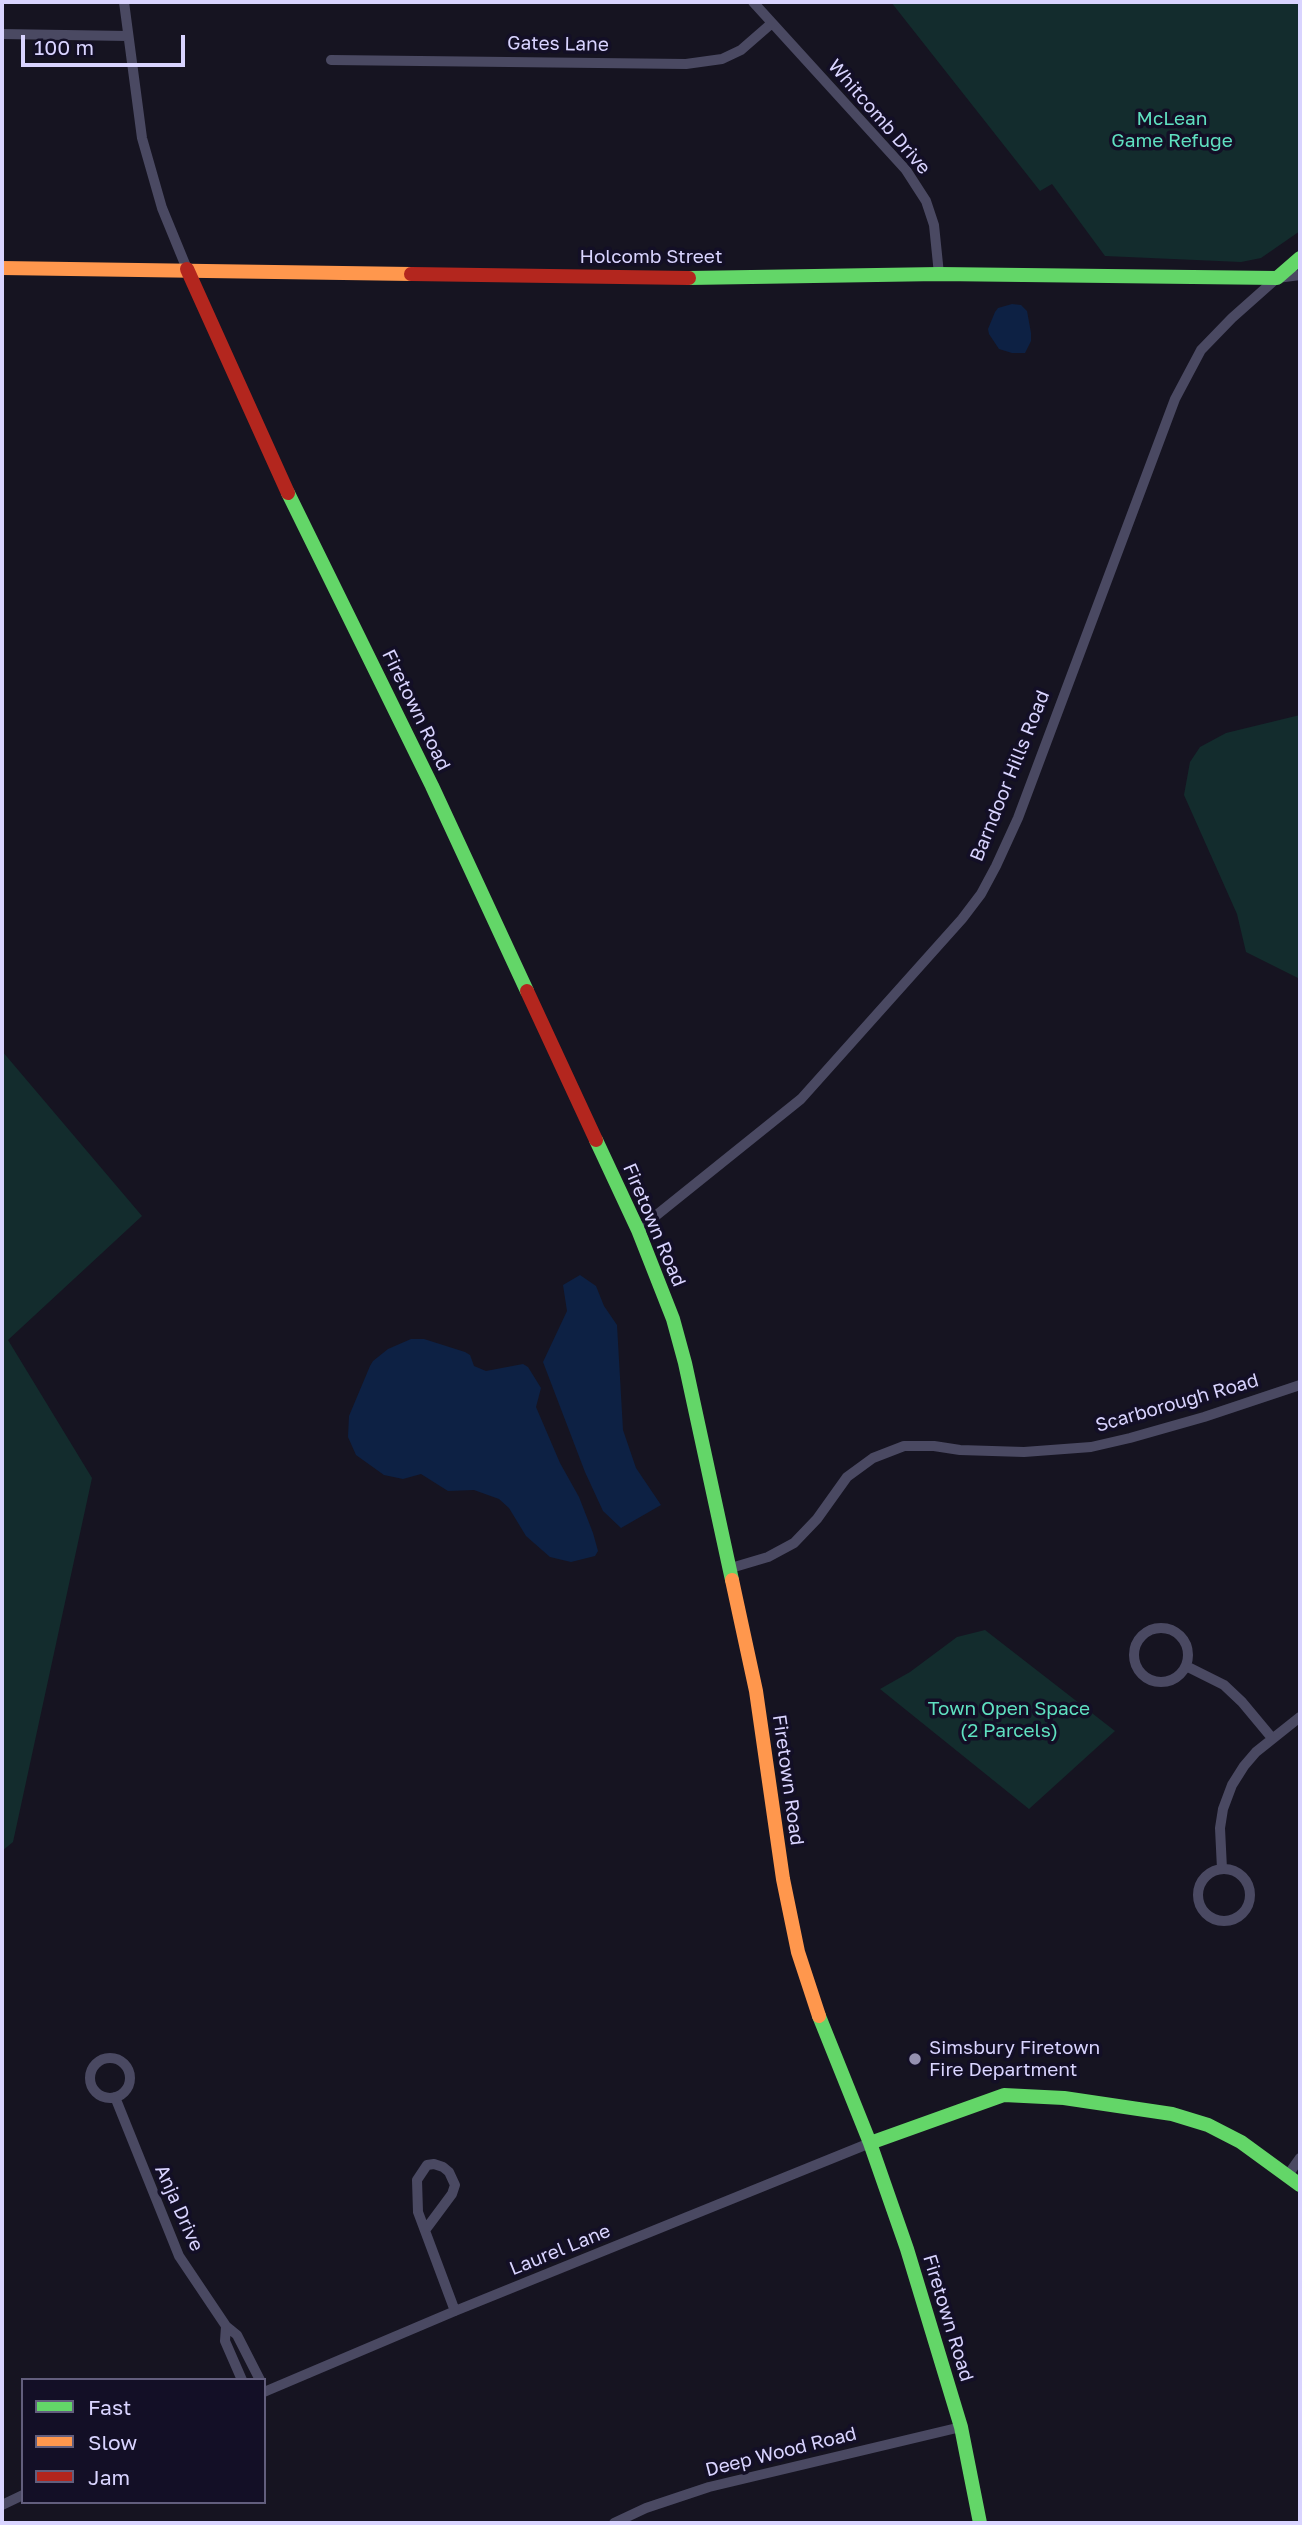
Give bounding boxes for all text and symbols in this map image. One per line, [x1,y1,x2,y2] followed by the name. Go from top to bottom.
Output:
[24,21,189,65] scale bar
[507,32,609,56] street label: Gates Lane
[34,34,94,60] text: 100 m
[823,55,935,179] street label: Whitcomb Drive
[1111,108,1233,152] park label: McLean Game Refuge
[580,246,722,268] street label: Holcomb Street
[377,646,455,774] street label: Firetown Road
[965,687,1055,865] street label: Barndoor Hills Road
[618,1160,690,1290] street label: Firetown Road
[1093,1369,1261,1437] street label: Scarborough Road
[928,1698,1090,1742] park label: Town Open Space (2 Parcels)
[768,1713,808,1847] street label: Firetown Road
[929,2037,1100,2081] place label: Simsbury Firetown Fire Department
[907,2051,923,2067] marker: Simsbury Firetown Fire Department
[150,2161,208,2255] street label: Anja Drive
[506,2219,614,2281] street label: Laurel Lane
[918,2252,978,2384] street label: Firetown Road
[21,2378,266,2504] legend
[88,2394,131,2420] text: Fast
[703,2422,859,2482] street label: Deep Wood Road
[88,2429,137,2455] text: Slow
[88,2464,130,2490] text: Jam

